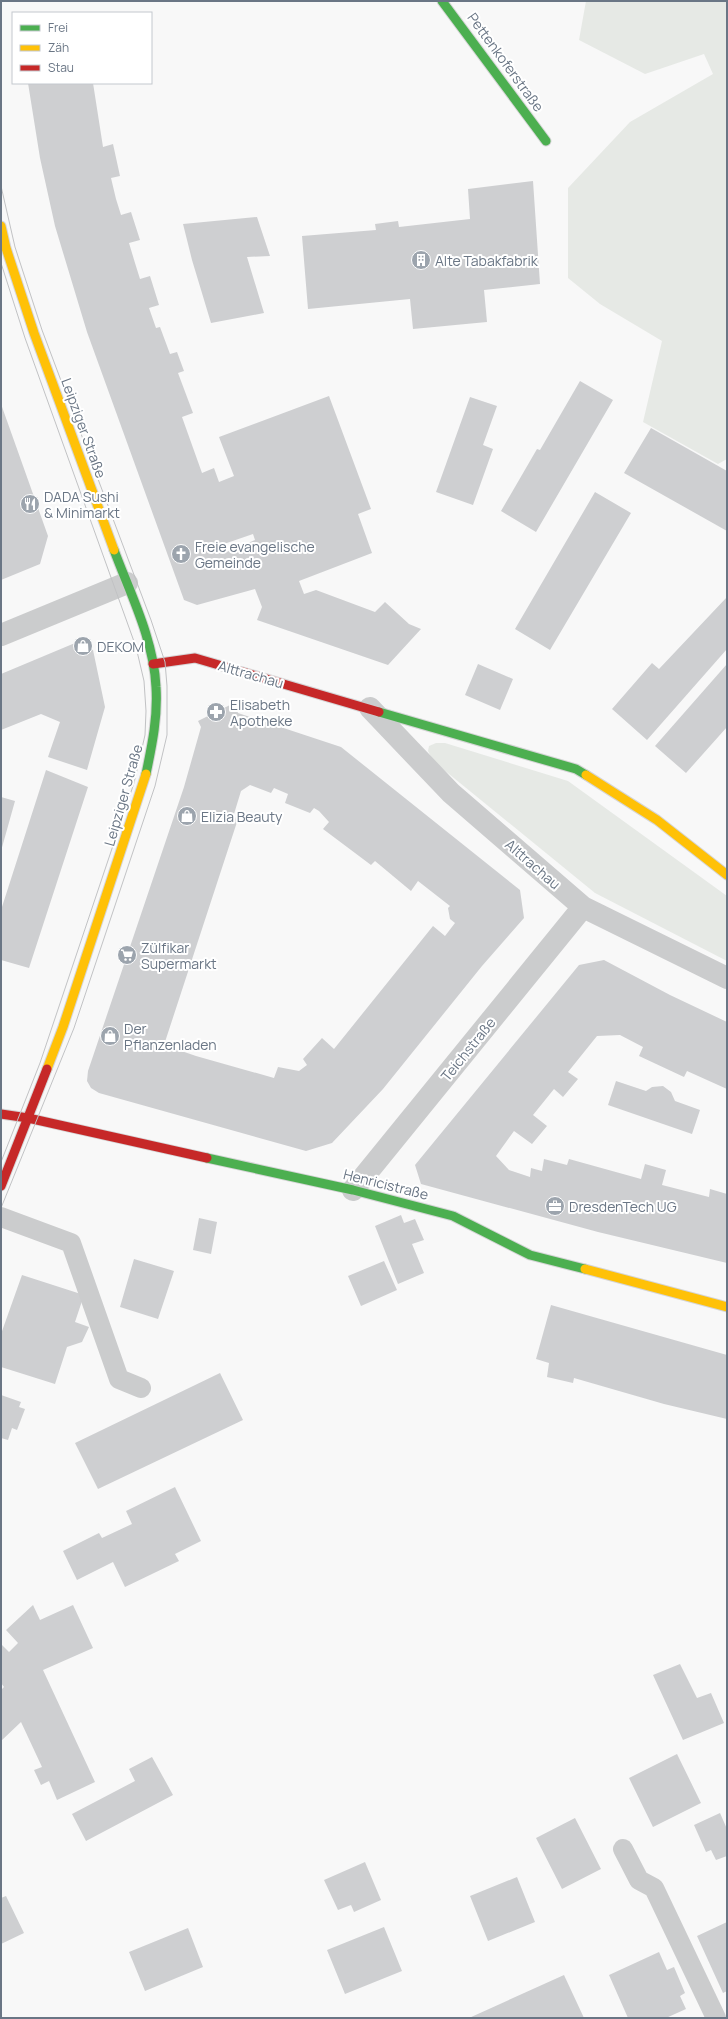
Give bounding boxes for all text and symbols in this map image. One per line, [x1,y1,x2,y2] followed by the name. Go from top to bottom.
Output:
[464,9,548,115] street label: Pettenkoferstraße
[12,12,152,84] legend
[48,19,68,36] text: Frei
[48,39,69,56] text: Zäh
[48,59,74,76] text: Stau
[410,249,432,271] building icon: Alte Tabakfabrik
[435,251,539,270] place label: Alte Tabakfabrik
[57,375,111,481] street label: Leipziger Straße
[44,487,120,522] place label: DADA Sushi & Minimarkt
[19,493,41,515] restaurant icon: DADA Sushi & Minimarkt
[195,537,315,572] place label: Freie evangelische Gemeinde
[170,543,192,565] church icon: Freie evangelische Gemeinde
[72,635,94,657] shop icon: DEKOM
[97,637,144,656] place label: DEKOM
[216,656,286,692] street label: Alttrachau
[230,695,293,730] place label: Elisabeth Apotheke
[205,701,227,723] pharmacy icon: Elisabeth Apotheke
[99,742,147,848] street label: Leipziger Straße
[176,805,198,827] shop icon: Elizia Beauty
[201,807,283,826] place label: Elizia Beauty
[501,835,565,893] street label: Alttrachau
[141,938,217,973] place label: Zülfikar Supermarkt
[116,944,138,966] supermarket icon: Zülfikar Supermarkt
[436,1013,500,1085] street label: Teichstraße
[124,1019,217,1054] place label: Der Pflanzenladen
[99,1025,121,1047] shop icon: Der Pflanzenladen
[341,1164,431,1204] street label: Henricistraße
[544,1195,566,1217] office icon: DresdenTech UG
[569,1197,677,1216] place label: DresdenTech UG

